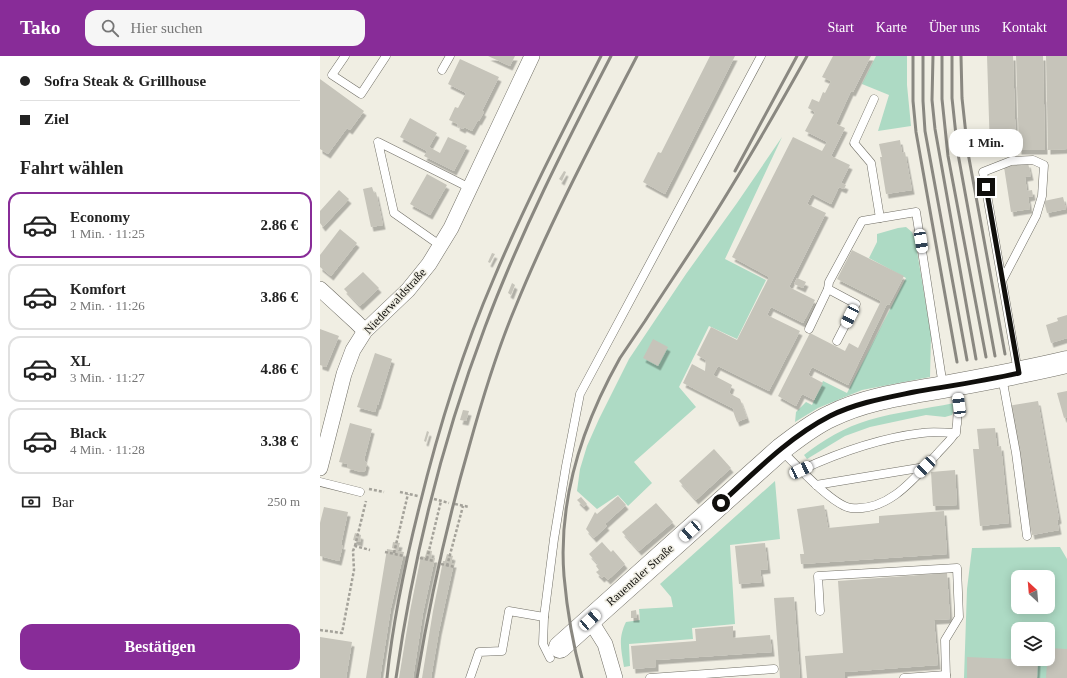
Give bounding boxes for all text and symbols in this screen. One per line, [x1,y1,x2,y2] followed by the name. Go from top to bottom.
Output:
[85,10,365,46] search box
[20,17,61,38] text: Tako
[99,17,121,39] icon: search
[131,20,203,36] text: Hier suchen
[827,20,854,35] text: Start
[876,20,907,35] text: Karte
[929,20,980,35] text: Über uns
[1002,20,1047,35] text: Kontakt
[44,73,206,89] text: Sofra Steak & Grillhouse
[44,111,69,127] text: Ziel
[949,129,1023,157] callout: 1 Min.
[968,135,1004,150] text: 1 Min.
[20,158,124,178] text: Fahrt wählen
[977,178,995,196] route end
[22,207,58,243] icon: car
[70,209,130,225] text: Economy
[261,217,298,233] text: 2.86 €
[70,226,145,241] text: 1 Min. · 11:25
[913,228,929,254] car
[361,265,429,337] street label: Niederwaldstraße
[22,279,58,315] icon: car
[70,281,126,297] text: Komfort
[261,289,298,305] text: 3.86 €
[70,298,145,313] text: 2 Min. · 11:26
[839,303,861,329] car
[22,351,58,387] icon: car
[70,353,91,369] text: XL
[261,361,298,377] text: 4.86 €
[70,370,145,385] text: 3 Min. · 11:27
[952,392,966,418] car
[22,423,58,459] icon: car
[70,425,107,441] text: Black
[261,433,298,449] text: 3.38 €
[70,442,145,457] text: 4 Min. · 11:28
[912,454,938,480] car
[788,459,814,481] car
[20,491,42,513] icon: cash
[52,494,74,510] text: Bar
[267,494,300,509] text: 250 m
[712,494,730,512] route start
[677,519,703,543] car
[603,541,677,609] street label: Rauentaler Straße
[1011,570,1055,614] north arrow
[1011,570,1055,666] map controls
[577,608,603,632] car
[1011,622,1055,666] button: layers
[20,624,300,670] button: Bestätigen

